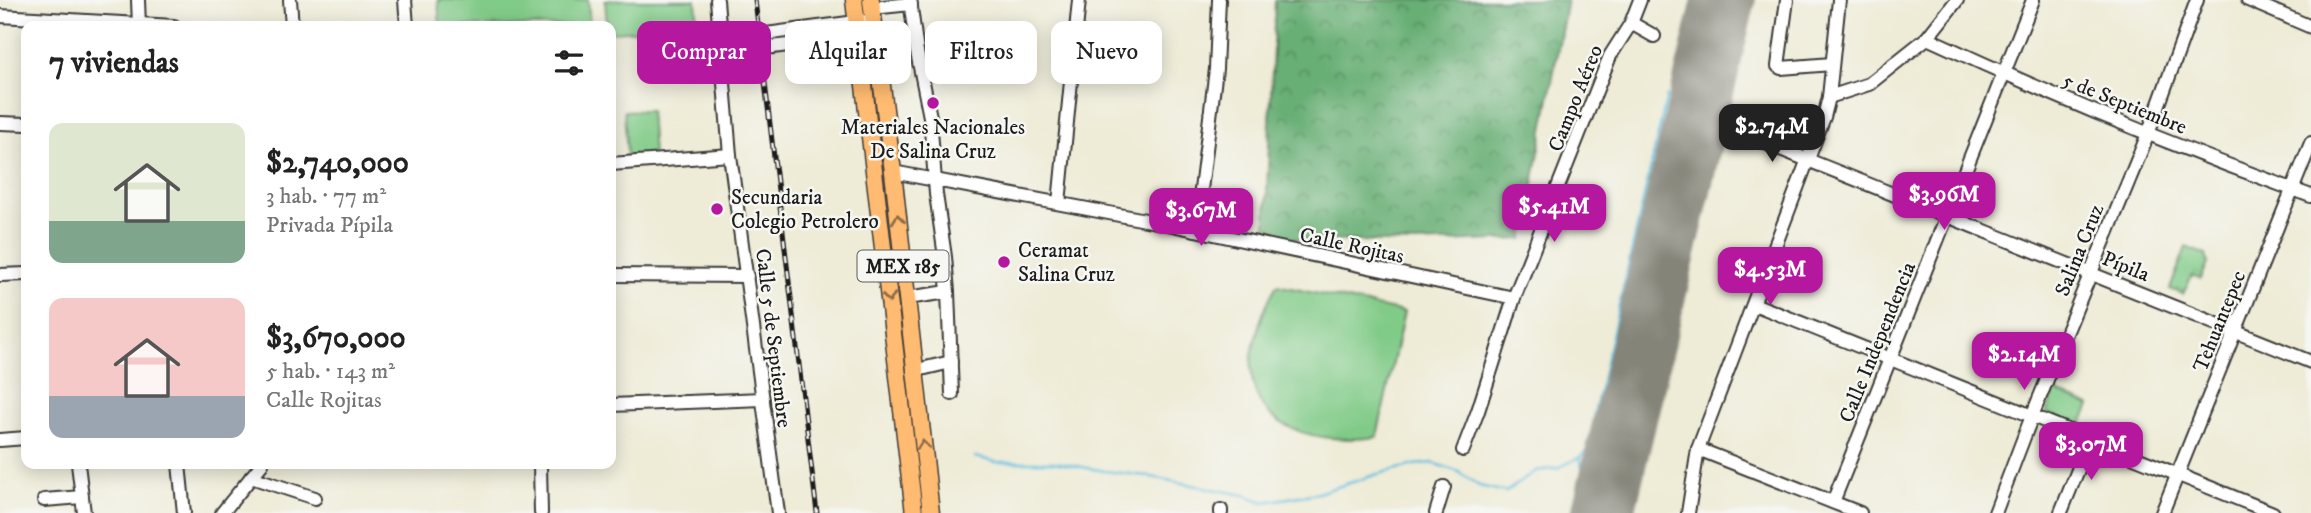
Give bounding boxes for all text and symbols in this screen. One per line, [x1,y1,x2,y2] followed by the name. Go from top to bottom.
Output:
[637,21,771,84] chip: Comprar
[785,21,911,84] chip: Alquilar
[925,21,1037,84] chip: Filtros
[1051,21,1162,84] chip: Nuevo
[1543,41,1609,155] street label: Campo Aéreo
[550,44,588,82] icon: filters
[49,45,179,82] text: 7 viviendas
[2059,67,2191,141] street label: 5 de Septiembre
[925,95,941,111] marker: Materiales Nacionales De Salina Cruz
[1715,104,1829,164] pin: $2.74M
[1735,112,1809,141] text: $2.74M
[841,115,1025,165] place label: Materiales Nacionales De Salina Cruz
[266,145,409,182] text: $2,740,000
[105,151,189,235] icon: home
[1887,173,2001,232] pin: $3.96M
[1908,180,1980,209] text: $3.96M
[266,182,386,211] text: 3 hab. · 77 m²
[1497,184,1611,244] pin: $5.41M
[731,185,879,235] place label: Secundaria Colegio Petrolero
[1144,188,1258,248] pin: $3.67M
[1518,192,1590,221] text: $5.41M
[1165,196,1237,225] text: $3.67M
[709,201,725,217] marker: Secundaria Colegio Petrolero
[2050,201,2110,300] street label: Salina Cruz
[266,211,393,240] text: Privada Pípila
[891,213,906,224] one-way arrow
[1297,222,1406,270] street label: Calle Rojitas
[1018,238,1115,288] place label: Ceramat Salina Cruz
[2098,246,2153,288] street label: Pípila
[749,247,797,429] street label: Calle 5 de Septiembre
[1713,247,1827,307] pin: $4.53M
[858,250,948,282] road number: MEX 185
[996,254,1012,270] marker: Ceramat Salina Cruz
[1734,255,1806,284] text: $4.53M
[1834,258,1922,427] street label: Calle Independencia
[2188,267,2252,376] street label: Tehuantepec
[882,292,897,304] one-way arrow
[266,320,406,357] text: $3,670,000
[105,326,189,410] icon: home
[1967,332,2081,392] pin: $2.14M
[1988,340,2060,369] text: $2.14M
[266,357,395,386] text: 5 hab. · 143 m²
[266,386,382,415] text: Calle Rojitas
[2034,422,2148,482] pin: $3.07M
[2055,430,2127,459] text: $3.07M
[915,439,930,451] one-way arrow

